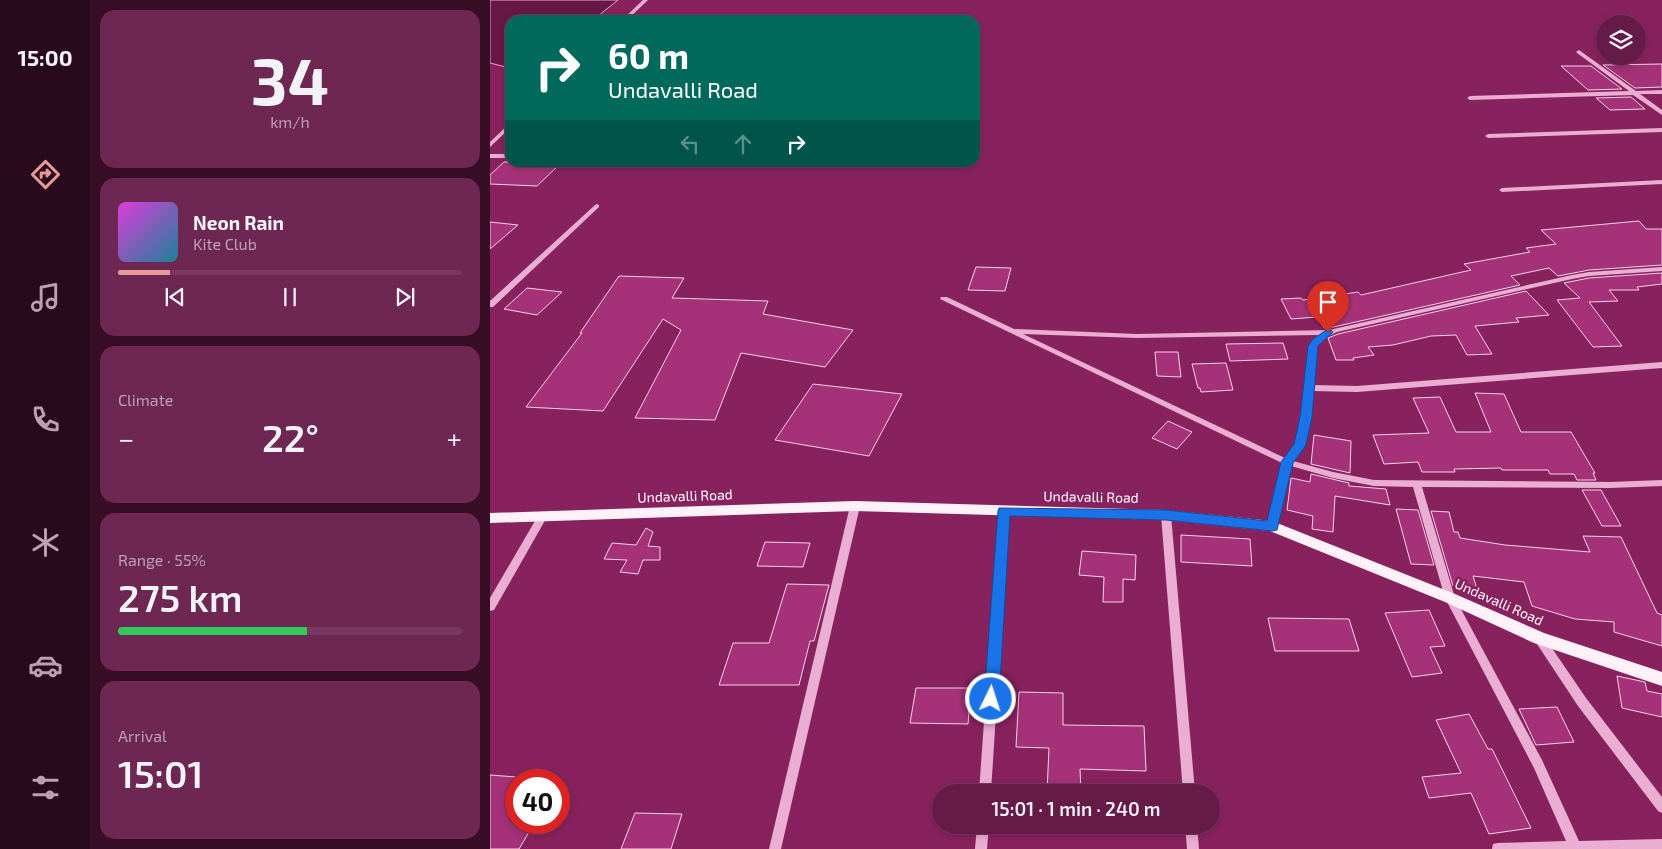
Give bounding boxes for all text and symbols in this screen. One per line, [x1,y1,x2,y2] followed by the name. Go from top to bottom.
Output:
[1596,15,1646,65] map controls
[1596,15,1646,65] button: layers
[608,34,689,76] text: 60 m
[525,35,590,100] icon: right
[251,40,329,118] text: 34
[17,44,73,70] text: 15:00
[608,76,758,102] text: Undavalli Road
[270,112,310,131] text: km/h
[676,130,704,158] icon: left
[729,130,757,158] icon: ahead
[782,130,810,158] icon: right
[28,157,63,192] icon: directions
[193,211,284,234] text: Neon Rain
[193,234,257,253] text: Kite Club
[28,280,63,315] icon: music
[1307,281,1349,332] pin
[161,283,189,311] icon: previous
[276,283,304,311] icon: pause
[391,283,419,311] icon: next
[1314,288,1342,316] icon: arrive
[118,390,173,409] text: Climate
[28,402,63,437] icon: phone
[262,414,319,460] text: 22°
[118,421,134,455] text: −
[447,421,462,455] text: +
[637,485,733,506] street label: Undavalli Road
[1043,487,1139,506] street label: Undavalli Road
[28,525,63,560] icon: climate
[118,550,206,569] text: Range · 55%
[118,574,242,620] text: 275 km
[1452,574,1546,629] street label: Undavalli Road
[28,648,63,683] icon: car
[964,672,1016,724] position arrow
[118,726,167,745] text: Arrival
[118,750,203,796] text: 15:01
[505,769,570,834] speed limit sign: 40
[28,770,63,805] icon: filters
[991,797,1161,820] text: 15:01 · 1 min · 240 m

